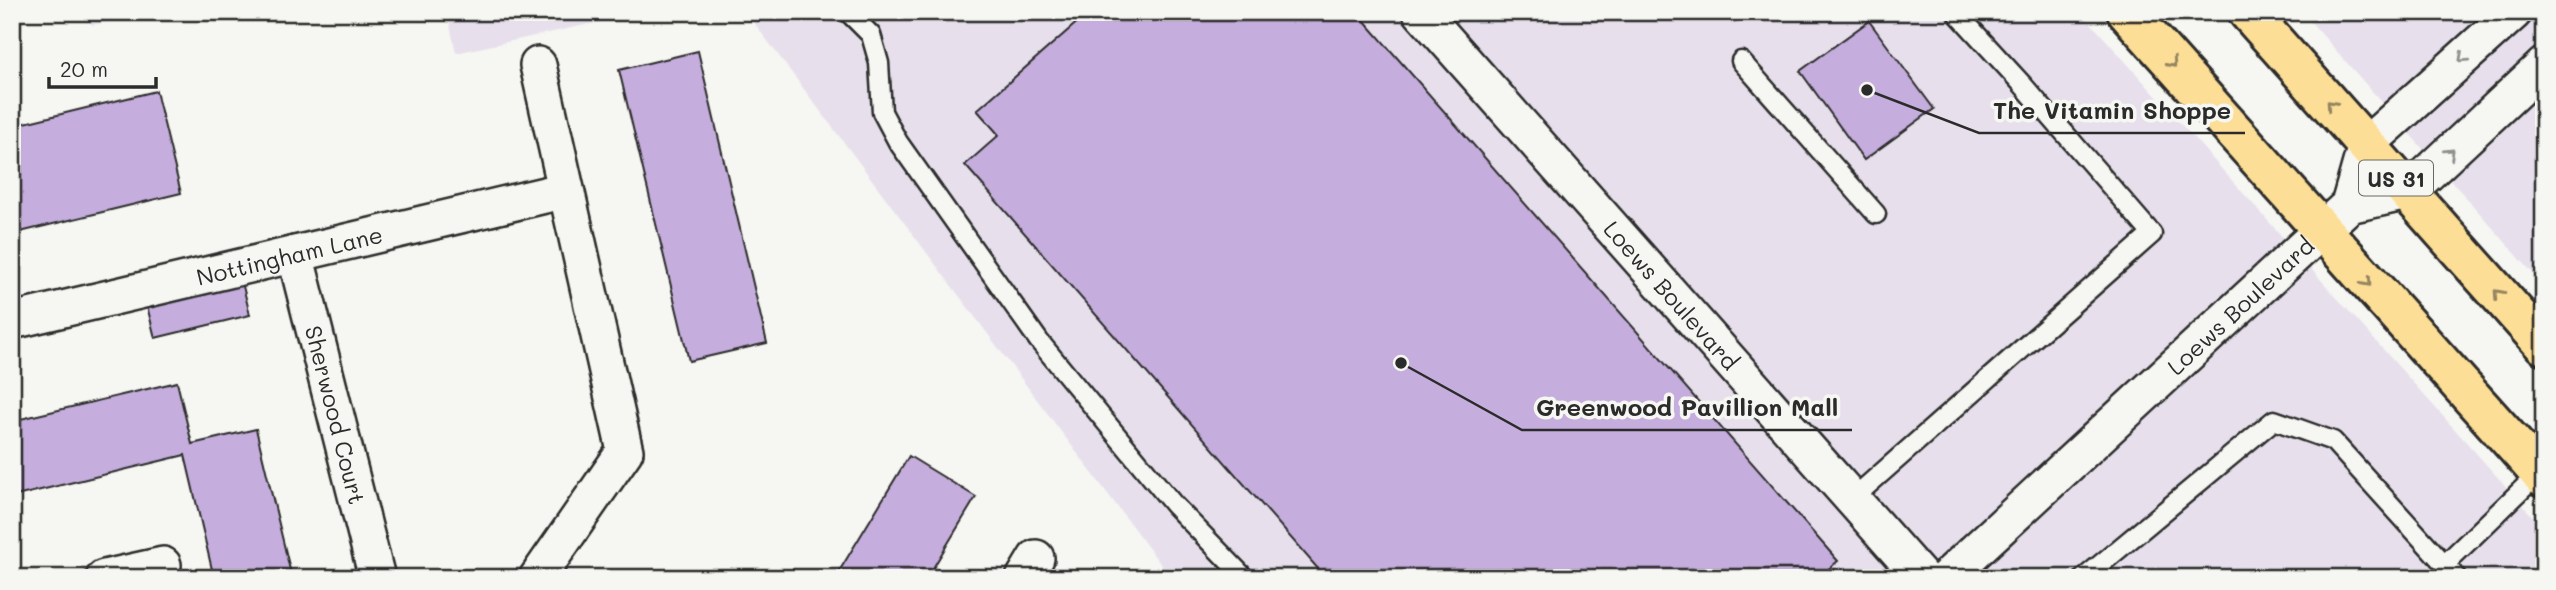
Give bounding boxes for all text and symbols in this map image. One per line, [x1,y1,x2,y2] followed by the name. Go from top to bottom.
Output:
[49,46,156,90] scale bar
[2459,50,2472,62] one-way arrow
[60,55,108,82] text: 20 m
[2164,55,2176,68] one-way arrow
[1979,88,2245,133] callout: The Vitamin Shoppe
[1993,94,2231,125] text: The Vitamin Shoppe
[2327,101,2339,114] one-way arrow
[2442,149,2455,162] one-way arrow
[2359,160,2433,196] road number: US 31
[1597,214,1746,376] street label: Loews Boulevard
[193,219,386,292] street label: Nottingham Lane
[2161,230,2320,381] street label: Loews Boulevard
[2359,274,2371,287] one-way arrow
[2494,289,2507,302] one-way arrow
[299,322,373,507] street label: Sherwood Court
[1522,385,1852,430] callout: Greenwood Pavillion Mall
[1536,391,1838,422] text: Greenwood Pavillion Mall

